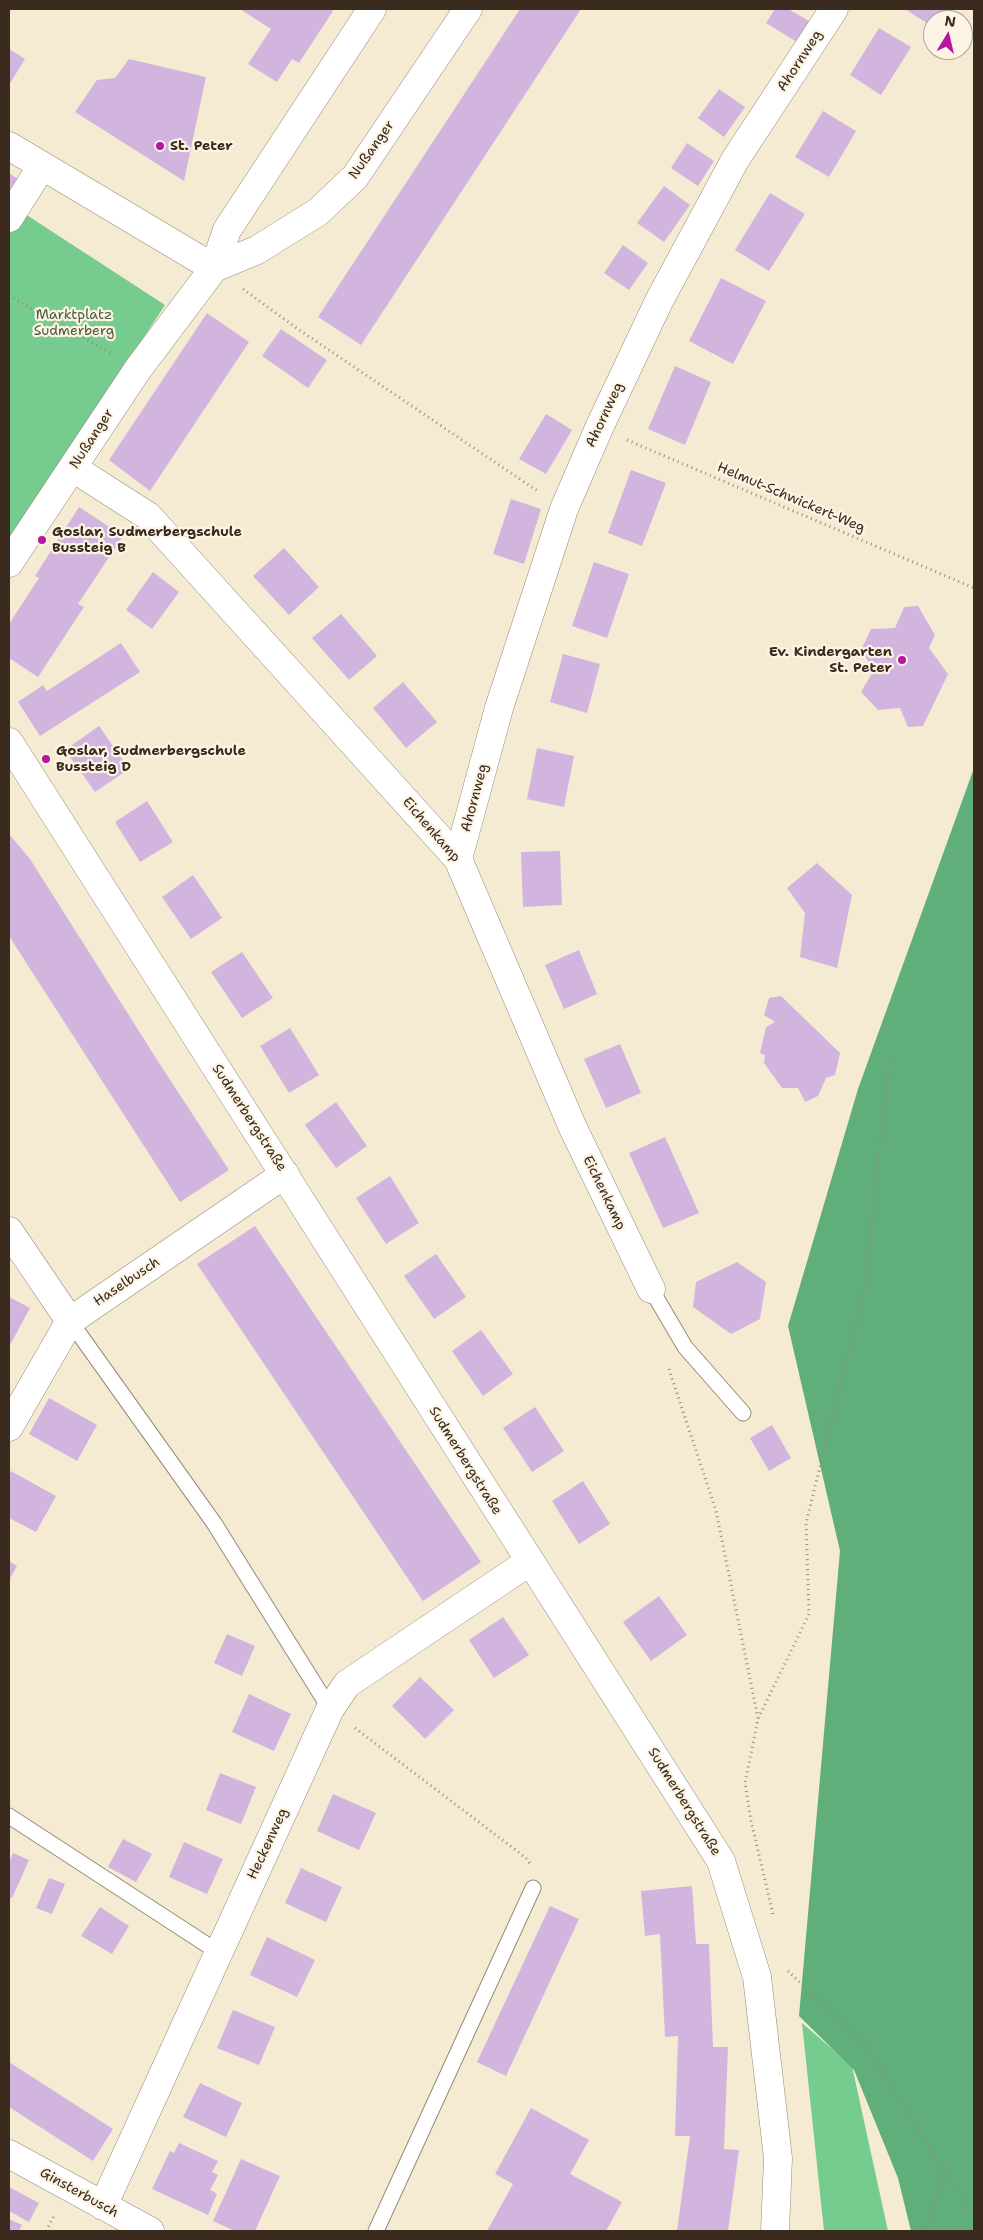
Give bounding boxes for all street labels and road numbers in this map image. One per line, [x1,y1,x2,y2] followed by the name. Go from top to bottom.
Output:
[774,27,826,95] street label: Ahornweg
[346,117,398,183] street label: Nußanger
[583,380,627,450] street label: Ahornweg
[66,406,118,472] street label: Nußanger
[715,459,867,537] street label: Helmut-Schwickert-Weg
[458,762,492,834] street label: Ahornweg
[398,794,464,866] street label: Eichenkamp
[208,1061,290,1175] street label: Sudmerbergstraße
[579,1153,629,1233] street label: Eichenkamp
[91,1254,163,1310] street label: Haselbusch
[425,1404,505,1518] street label: Sudmerbergstraße
[644,1745,724,1859] street label: Sudmerbergstraße
[244,1806,292,1882] street label: Heckenweg
[37,2164,121,2222] street label: Ginsterbusch

